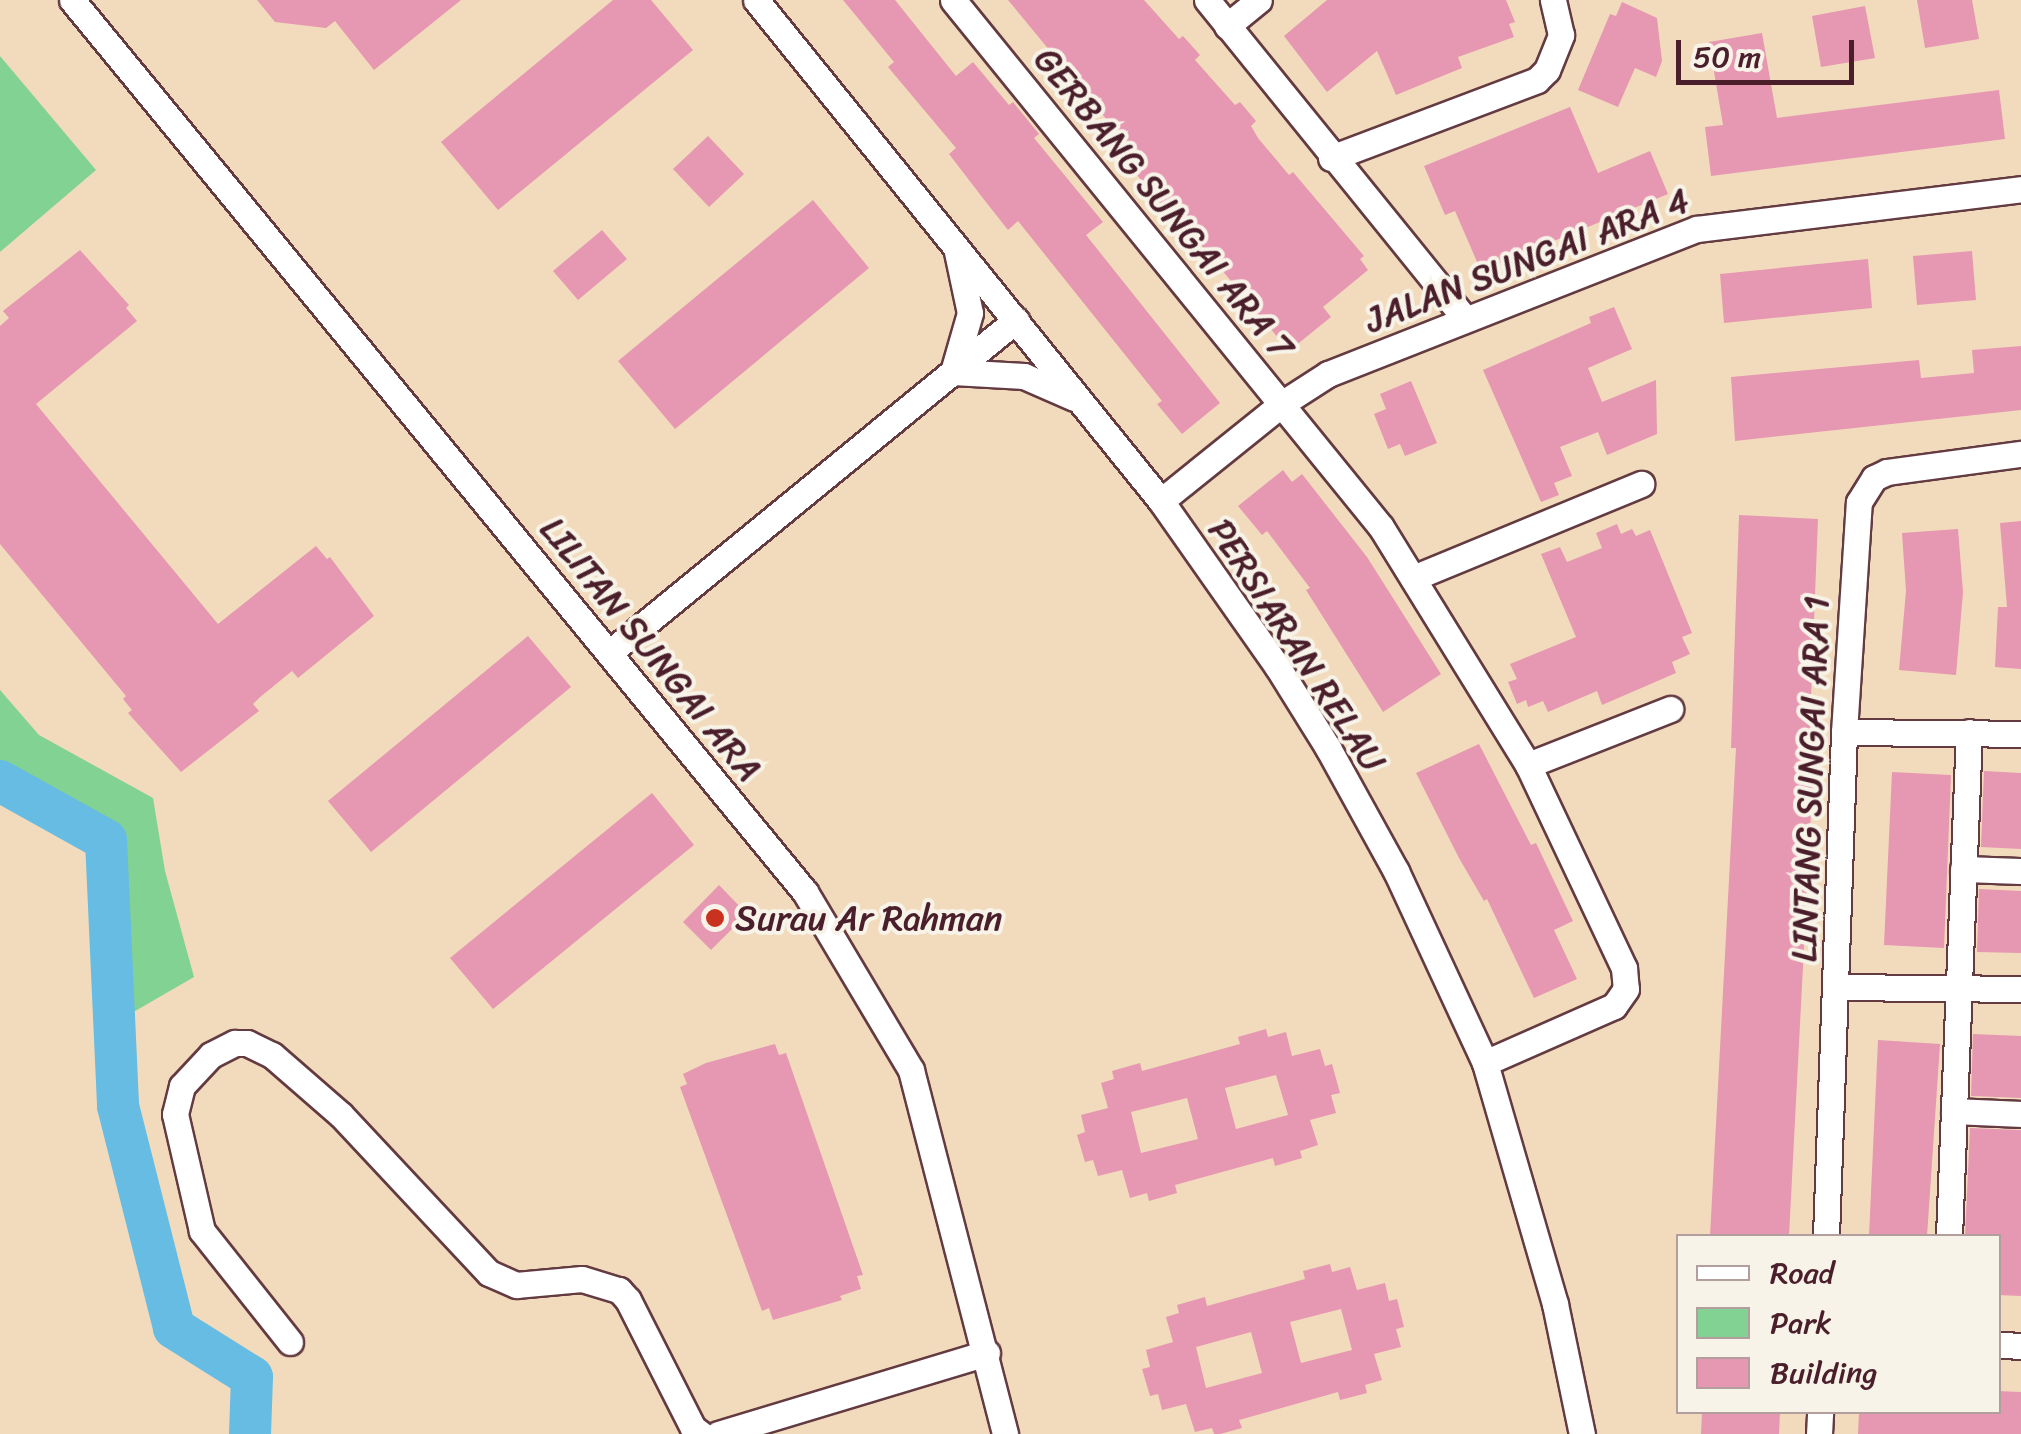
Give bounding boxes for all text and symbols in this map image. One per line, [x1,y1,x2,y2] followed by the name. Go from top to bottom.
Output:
[1681,20,1858,82] scale bar
[1693,30,1761,84] text: 50 m
[1024,37,1304,369] street label: GERBANG SUNGAI ARA 7
[1359,179,1695,341] street label: JALAN SUNGAI ARA 4
[532,509,770,789] street label: LILITAN SUNGAI ARA
[1200,511,1394,779] street label: PERSIARAN RELAU
[1783,593,1837,965] street label: LINTANG SUNGAI ARA 1
[735,897,1003,939] place label: Surau Ar Rahman
[704,907,726,929] marker: Surau Ar Rahman
[1676,1234,2001,1414] legend
[1770,1246,1834,1300] text: Road
[1770,1296,1832,1350] text: Park
[1770,1346,1877,1400] text: Building

